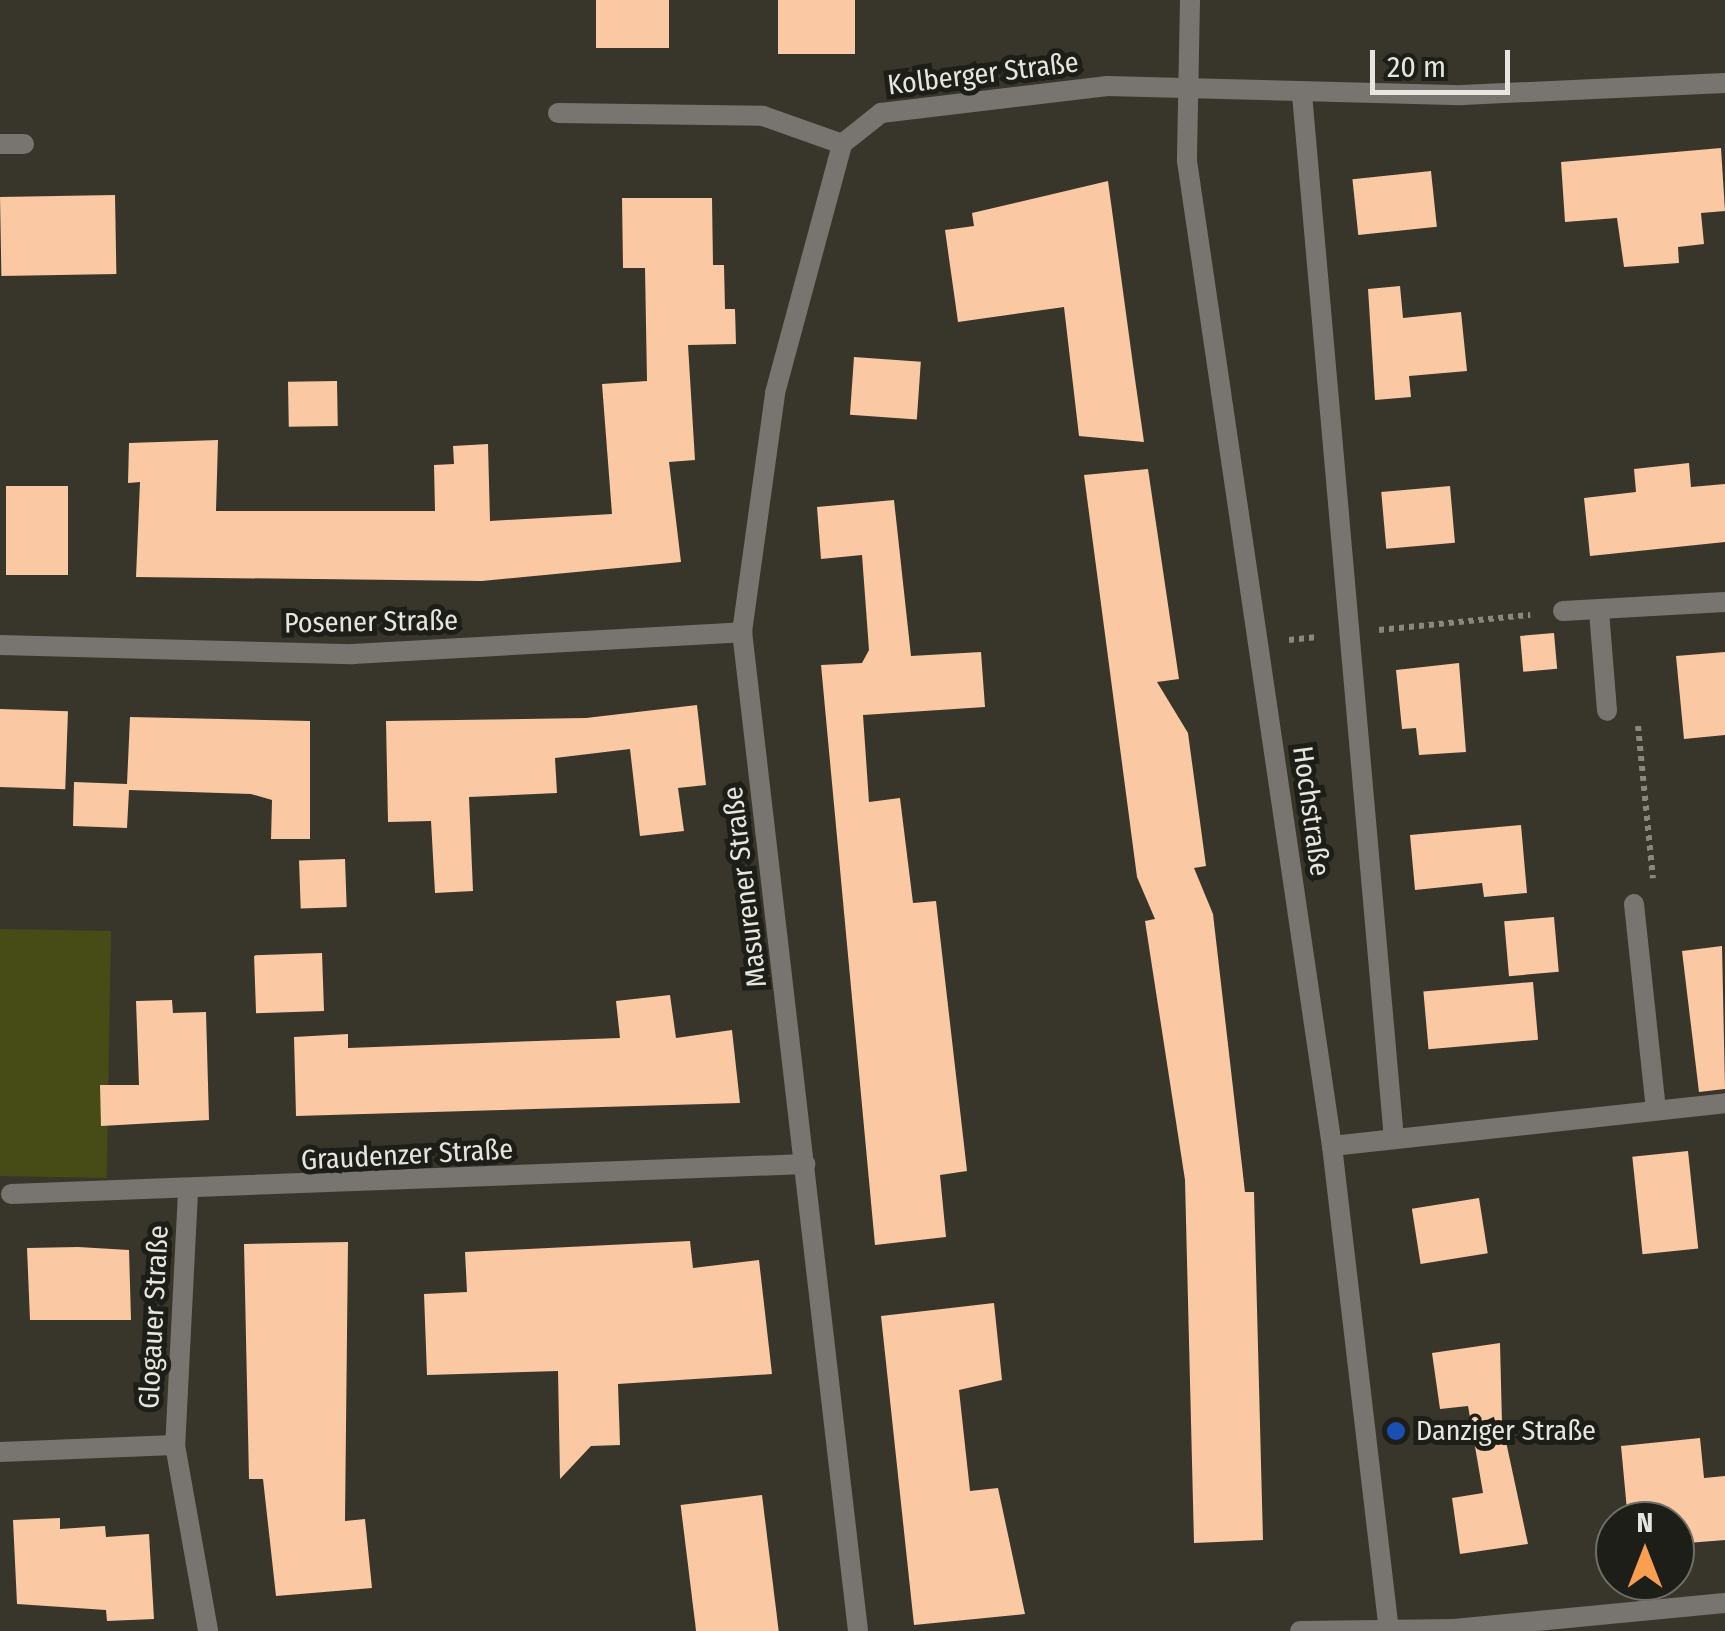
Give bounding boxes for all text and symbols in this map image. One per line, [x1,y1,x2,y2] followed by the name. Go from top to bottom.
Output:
[1375,30,1515,92] scale bar
[886,46,1080,102] street label: Kolberger Straße
[1387,49,1446,85] text: 20 m
[284,604,458,640] street label: Posener Straße
[1285,744,1337,878] street label: Hochstraße
[716,785,774,989] street label: Masurener Straße
[300,1133,514,1177] street label: Graudenzer Straße
[132,1224,176,1410] street label: Glogauer Straße
[1416,1414,1596,1448] place label: Danziger Straße
[1385,1420,1407,1442] marker: Danziger Straße
[1595,1501,1695,1601] north arrow
[1637,1506,1653,1539] text: N

